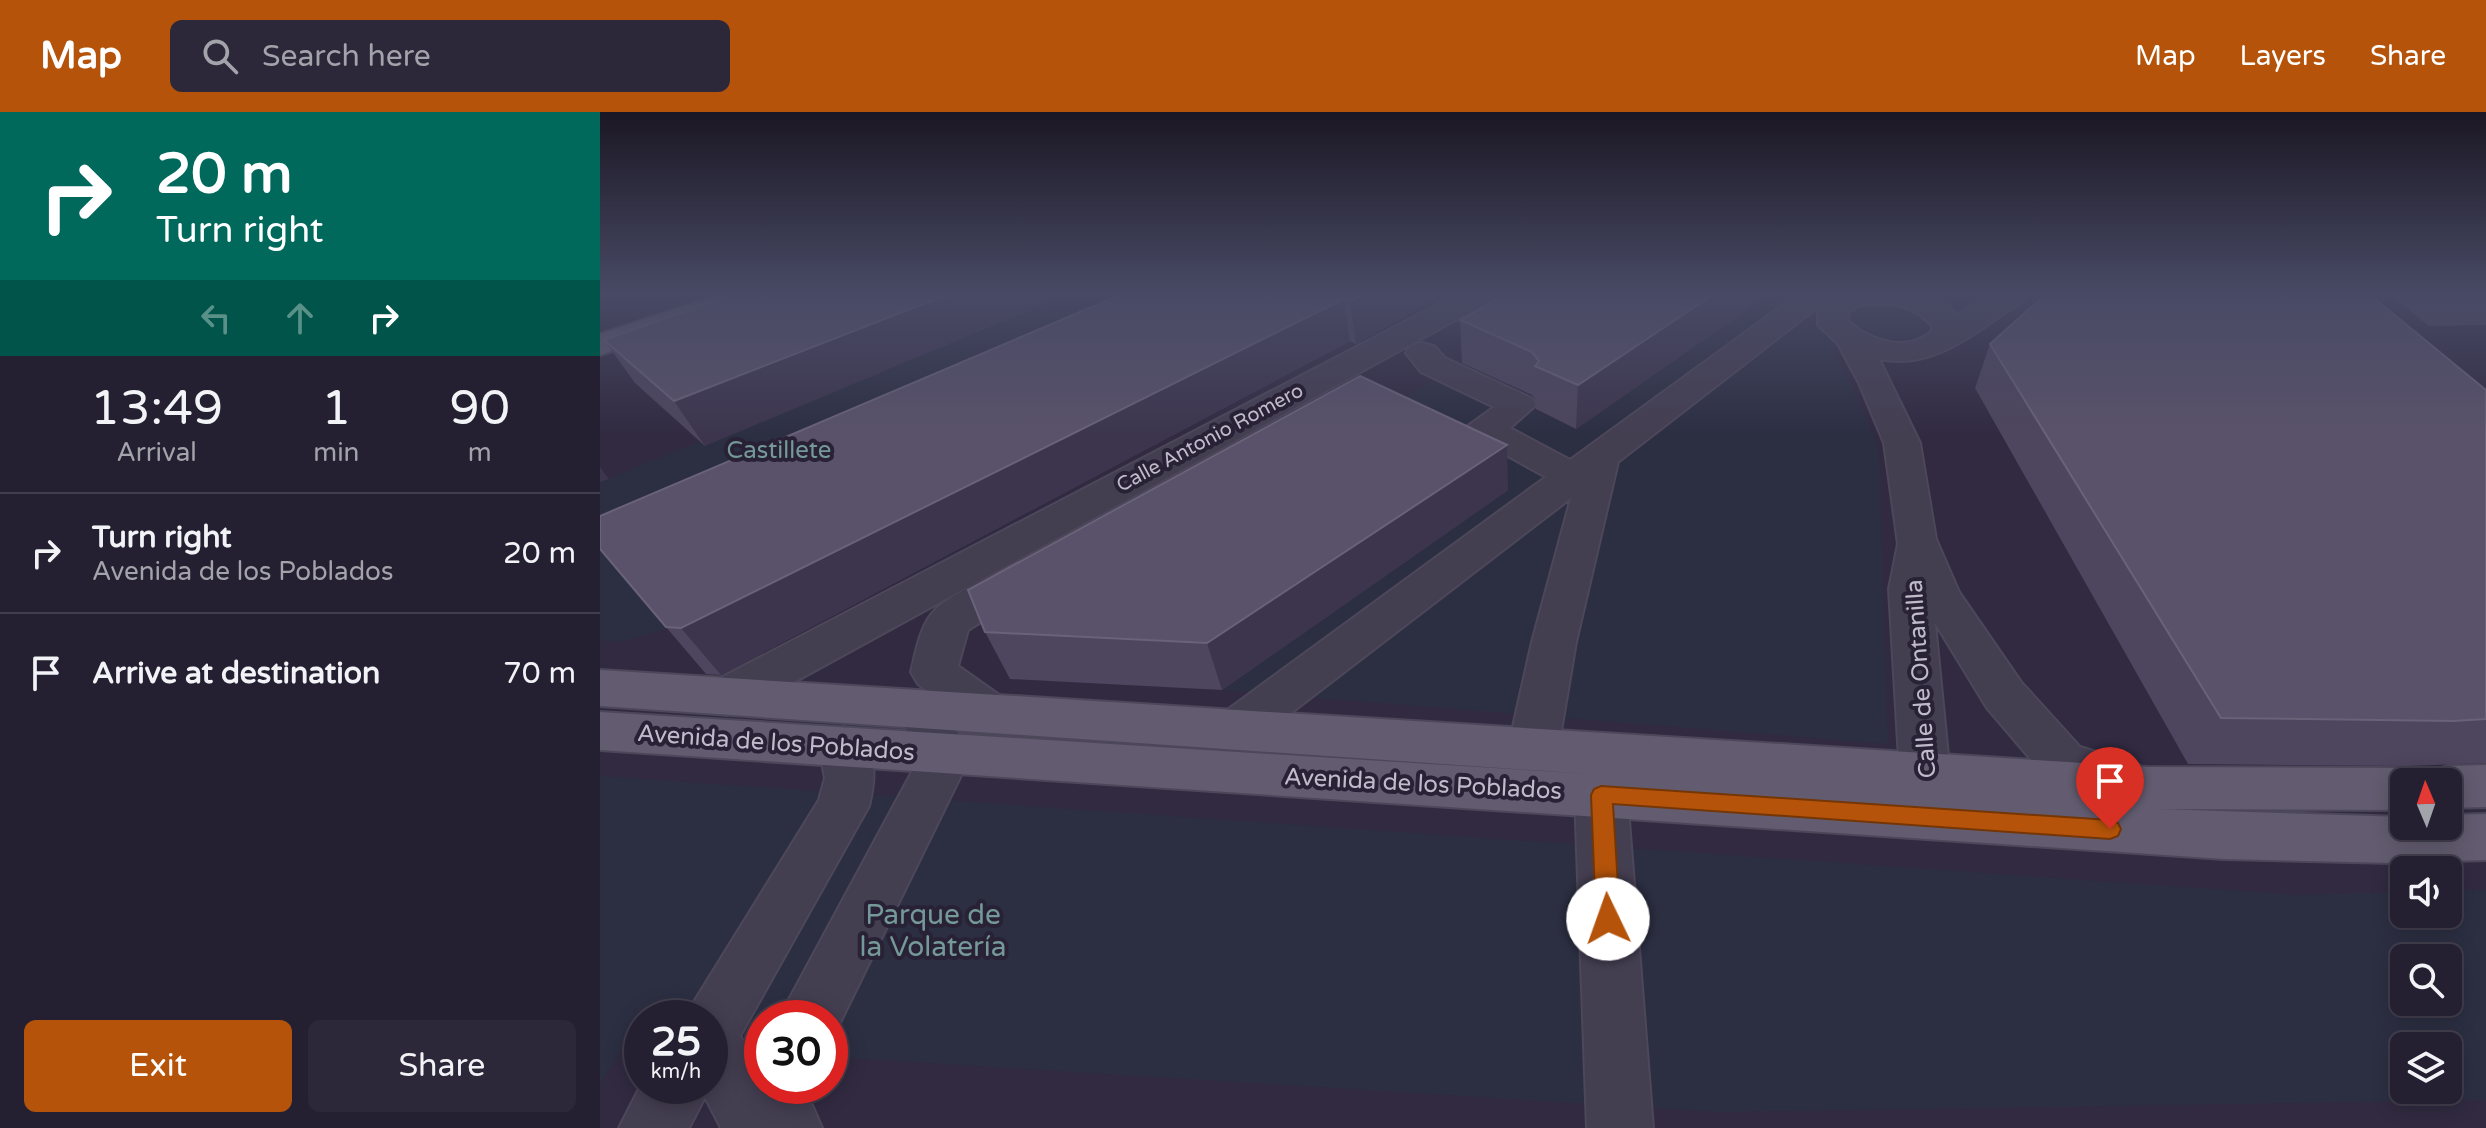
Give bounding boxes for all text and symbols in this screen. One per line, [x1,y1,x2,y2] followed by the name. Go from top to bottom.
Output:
[170,20,730,92] search box
[40,33,122,79] text: Map
[198,34,242,78] icon: search
[262,38,431,75] text: Search here
[2135,39,2196,73] text: Map
[2240,39,2326,73] text: Layers
[2370,39,2446,73] text: Share
[156,141,292,208] text: 20 m
[24,144,128,248] icon: right
[156,209,323,252] text: Turn right
[194,296,238,340] icon: left
[278,296,322,340] icon: ahead
[362,296,406,340] icon: right
[1112,379,1308,497] street label: Calle Antonio Romero
[90,380,223,438] text: 13:49
[321,380,351,438] text: 1
[450,380,510,438] text: 90
[727,436,831,465] park label: Castillete
[116,437,197,468] text: Arrival
[313,437,359,468] text: min
[468,437,492,468] text: m
[92,519,232,556] text: Turn right
[24,531,68,575] icon: right
[503,535,576,572] text: 20 m
[92,556,393,587] text: Avenida de los Poblados
[1900,579,1942,779] street label: Calle de Ontanilla
[24,651,68,695] icon: arrive
[92,655,380,692] text: Arrive at destination
[503,655,576,692] text: 70 m
[636,719,916,767] street label: Avenida de los Poblados
[2076,747,2144,829] pin
[2088,759,2132,803] icon: arrive
[1283,762,1563,806] street label: Avenida de los Poblados
[2390,768,2462,840] north arrow
[2390,768,2462,1104] map controls
[2390,856,2462,928] button: sound
[1566,877,1650,961] position arrow
[859,898,1007,964] park label: Parque de la Volatería
[2390,944,2462,1016] button: search
[744,1000,848,1104] speed limit sign: 30
[651,1018,701,1066] text: 25
[24,1020,292,1112] button: Exit
[308,1020,576,1112] button: Share
[2390,1032,2462,1104] button: layers
[651,1060,701,1084] text: km/h

